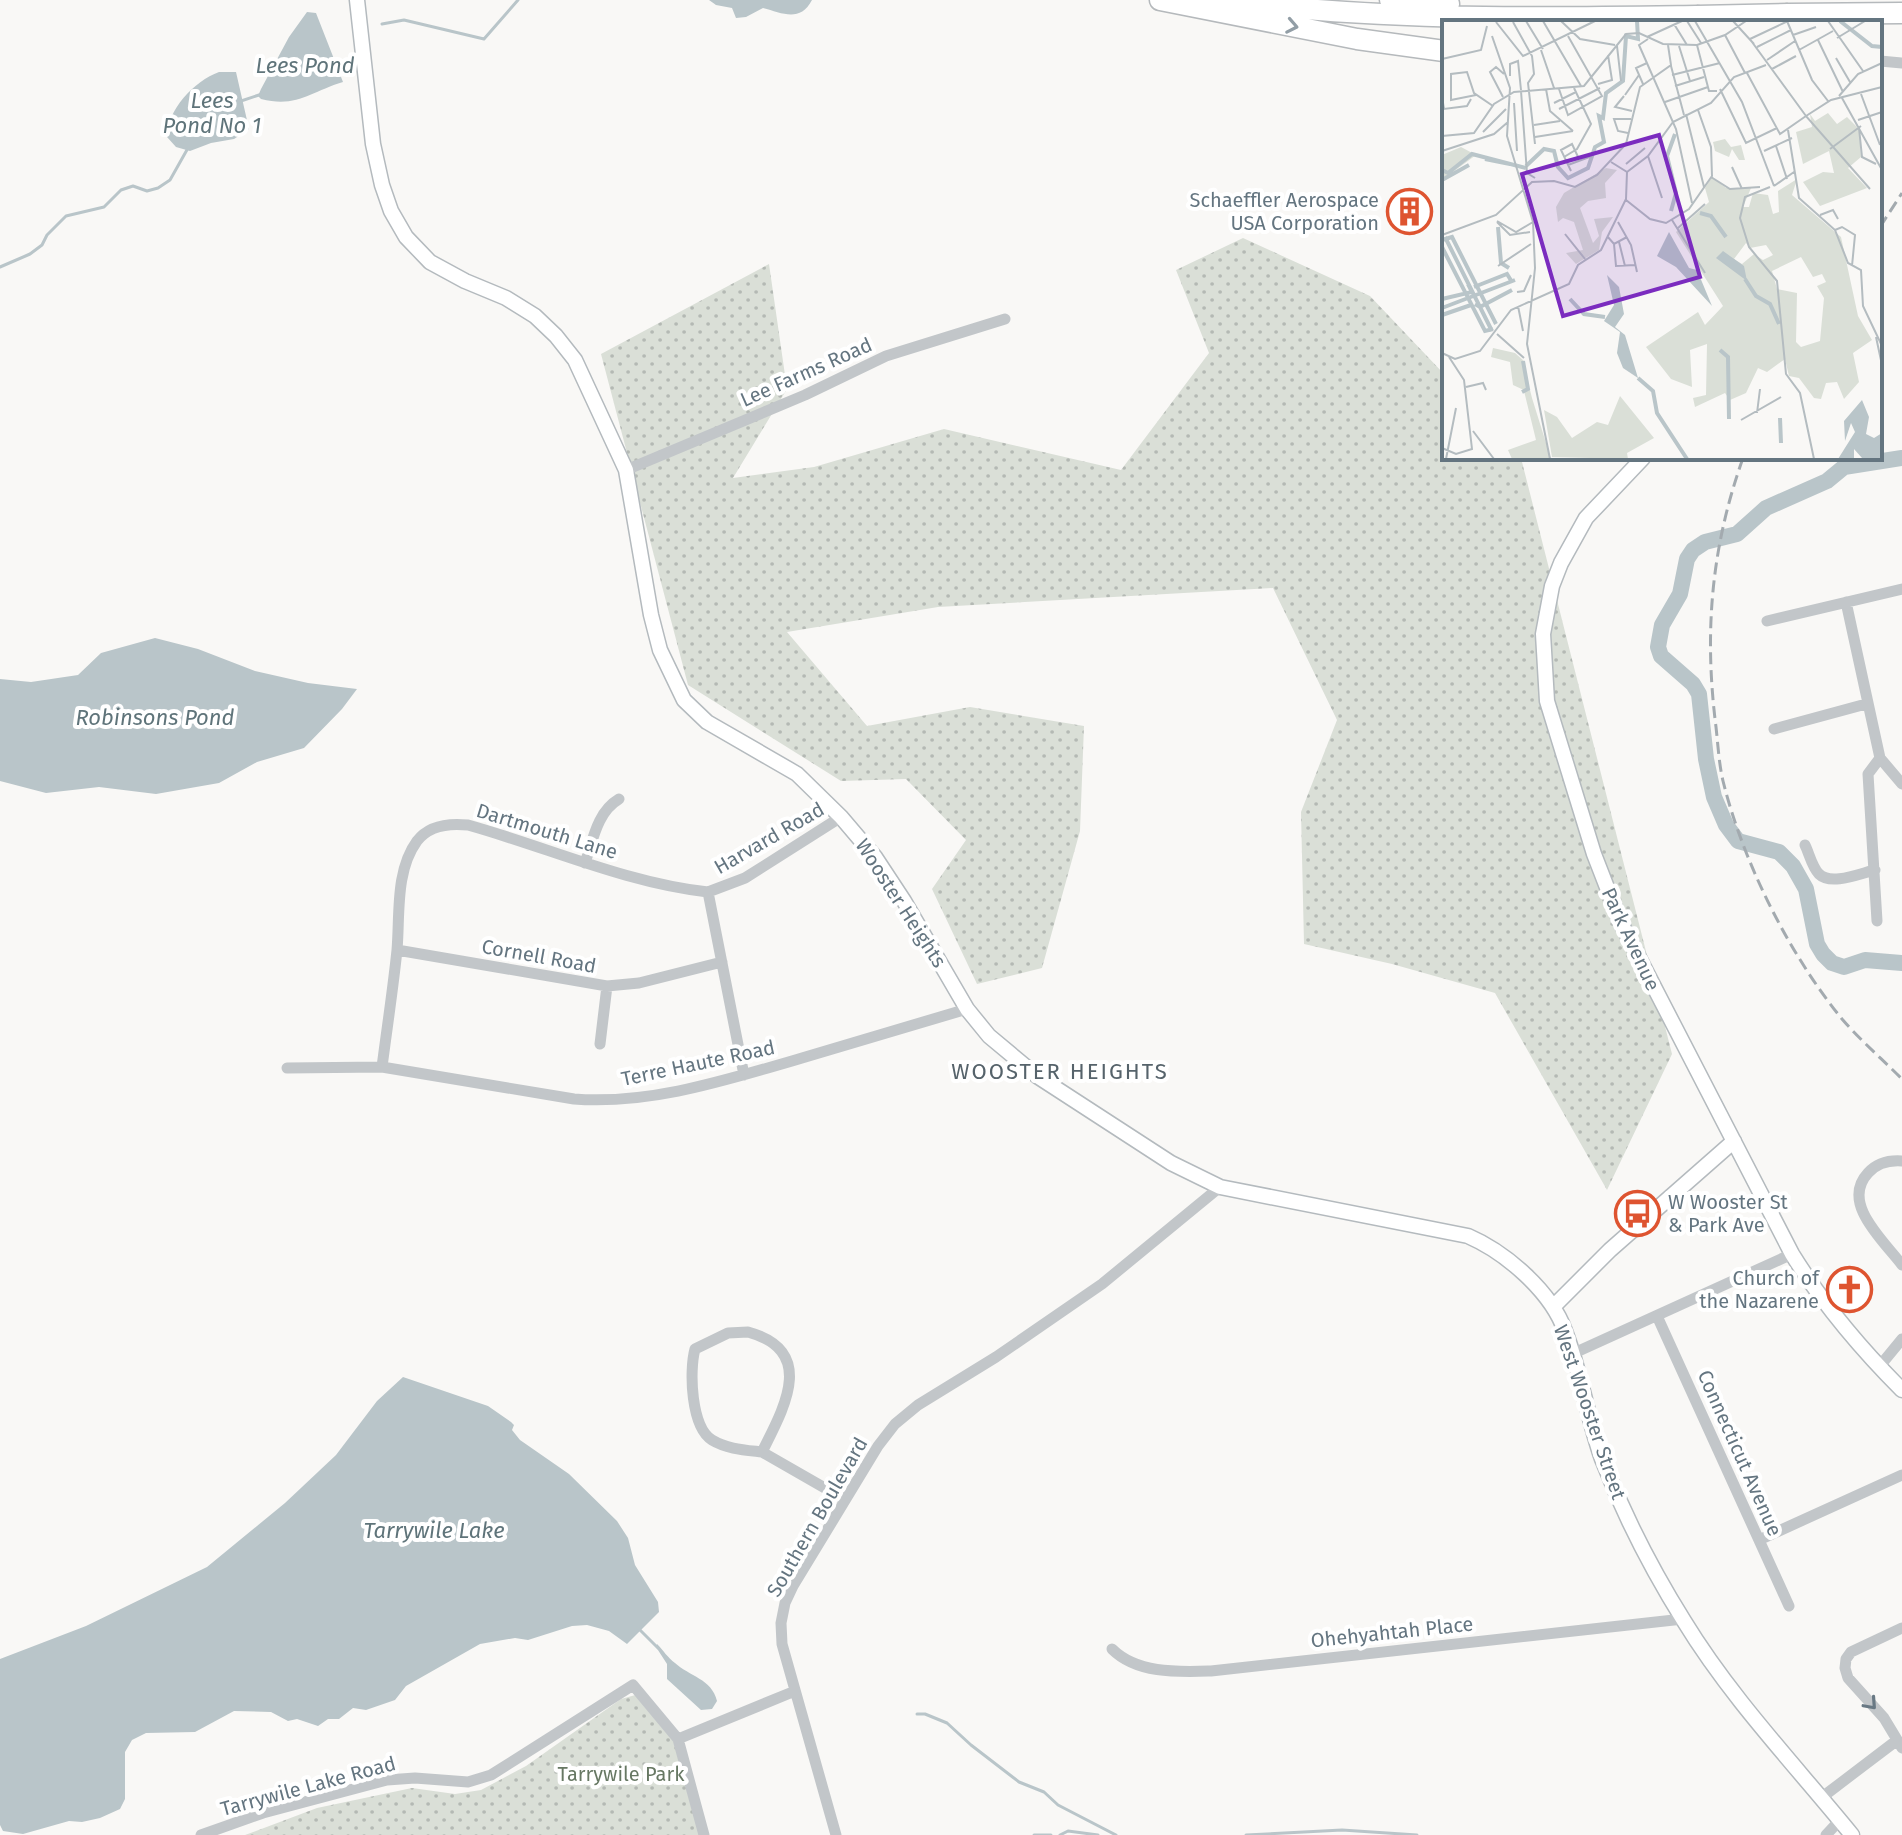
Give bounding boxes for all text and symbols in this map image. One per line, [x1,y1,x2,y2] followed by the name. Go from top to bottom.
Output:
[1285,17,1299,34] one-way arrow
[1442,20,1882,460] inset map
[255,52,355,79] water label: Lees Pond
[163,87,261,139] water label: Lees Pond No 1
[1386,187,1434,235] building icon: Schaeffler Aerospace USA Corporation
[1190,188,1379,235] place label: Schaeffler Aerospace USA Corporation
[736,332,876,412] street label: Lee Farms Road
[75,704,235,731] water label: Robinsons Pond
[710,797,828,879] street label: Harvard Road
[473,798,621,864] street label: Dartmouth Lane
[850,834,952,972] street label: Wooster Heights
[1597,884,1665,994] street label: Park Avenue
[480,934,598,978] street label: Cornell Road
[619,1035,777,1091] street label: Terre Haute Road
[951,1058,1169,1085] district label: WOOSTER HEIGHTS
[1613,1189,1661,1237] bus stop icon: W Wooster St & Park Ave
[1668,1190,1789,1237] place label: W Wooster St & Park Ave
[1699,1266,1820,1313] place label: Church of the Nazarene
[1826,1266,1874,1314] church icon: Church of the Nazarene
[1549,1321,1631,1503] street label: West Wooster Street
[1693,1366,1787,1540] street label: Connecticut Avenue
[762,1433,872,1601] street label: Southern Boulevard
[363,1517,505,1544] water label: Tarrywile Lake
[1310,1612,1474,1652] street label: Ohehyahtah Place
[1862,1694,1876,1709] one-way arrow
[218,1751,398,1821] street label: Tarrywile Lake Road
[558,1762,685,1786] park label: Tarrywile Park

